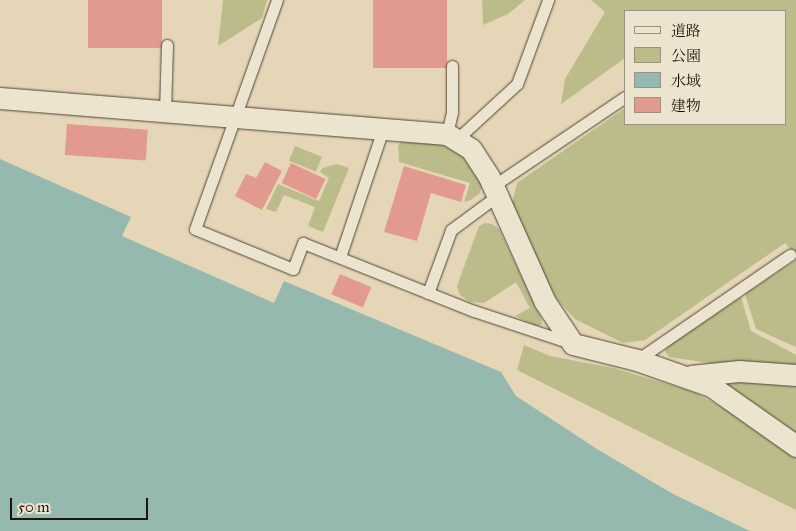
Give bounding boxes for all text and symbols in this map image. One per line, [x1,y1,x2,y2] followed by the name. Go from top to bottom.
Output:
[624,10,786,125] legend
[671,22,701,40] text: 道路
[671,47,701,65] text: 公園
[671,72,701,90] text: 水域
[671,97,701,115] text: 建物
[12,488,150,520] scale bar
[18,498,50,516] text: 50 m

